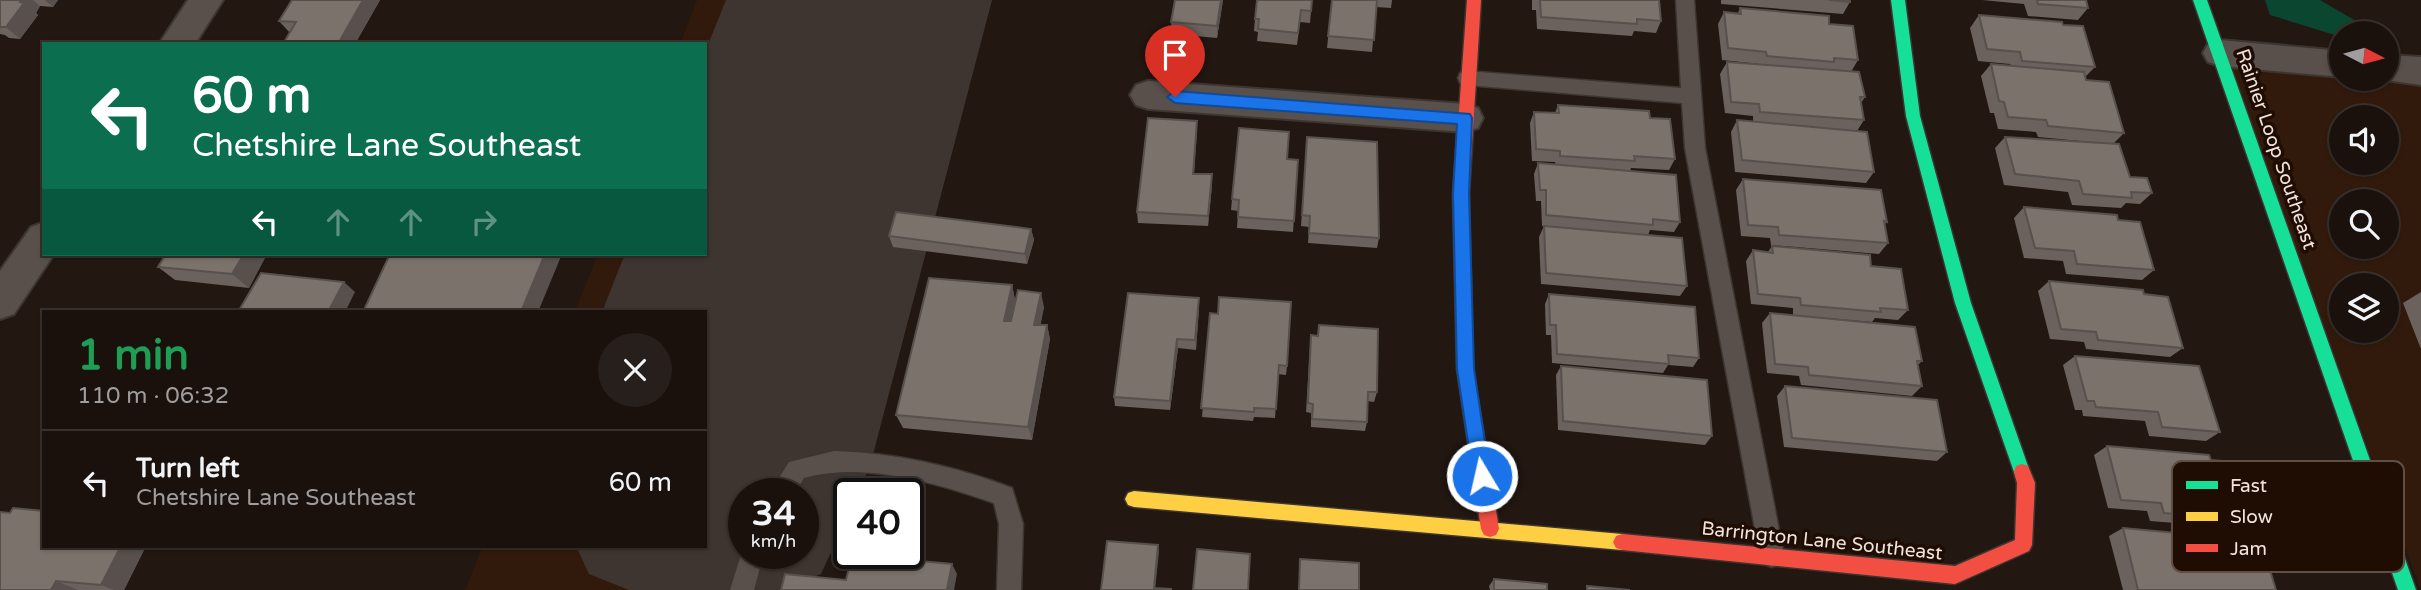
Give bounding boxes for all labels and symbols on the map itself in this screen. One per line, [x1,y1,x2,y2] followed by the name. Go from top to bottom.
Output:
[2329,21,2399,91] north arrow
[1145,25,1205,97] pin
[2231,46,2321,252] street label: Rainier Loop Southeast
[1445,439,1519,513] position arrow
[2172,461,2404,572] legend
[2230,475,2267,497] text: Fast
[833,478,924,569] speed limit sign: 40
[2230,506,2273,528] text: Slow
[1700,517,1944,565] street label: Barrington Lane Southeast
[2230,538,2267,560] text: Jam

